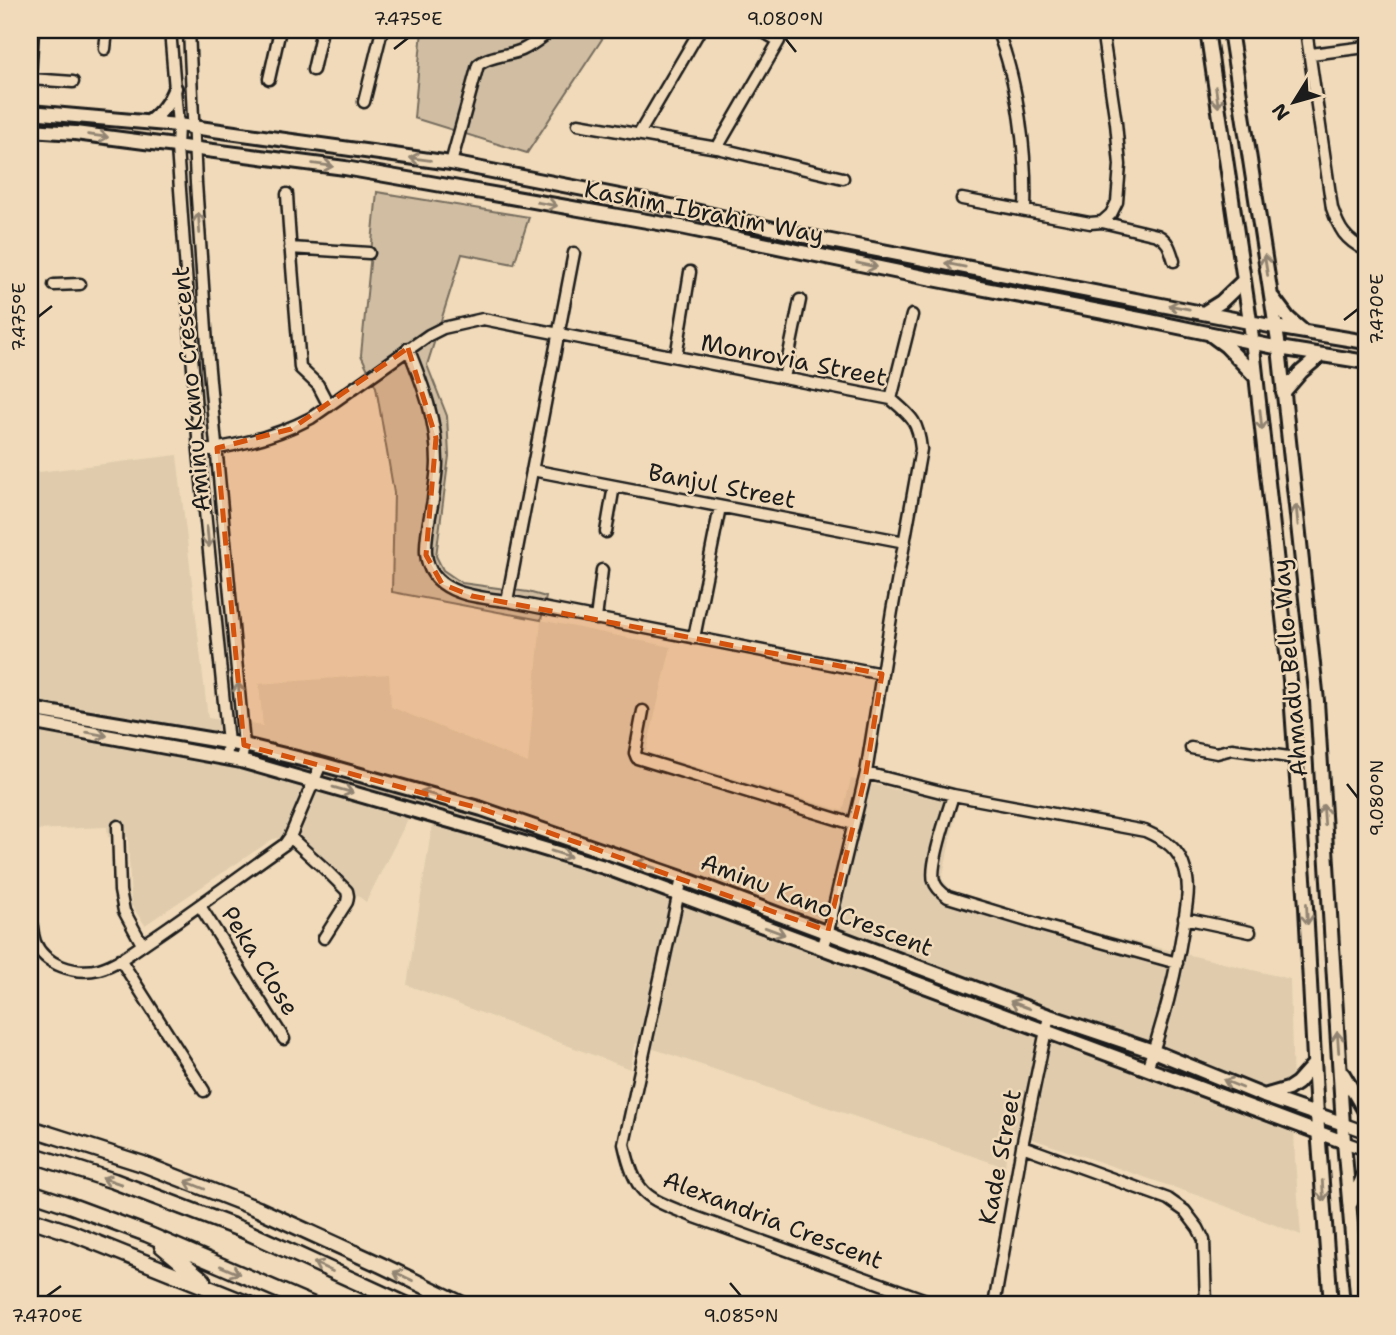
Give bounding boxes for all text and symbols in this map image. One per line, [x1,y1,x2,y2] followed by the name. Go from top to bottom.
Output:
[373,7,443,31] text: 7.475°E
[747,7,823,31] text: 9.080°N
[1260,66,1330,136] north arrow
[1211,85,1224,108] one-way arrow
[1266,98,1295,125] text: N
[86,130,109,143] one-way arrow
[409,152,432,165] one-way arrow
[311,159,334,172] one-way arrow
[581,173,827,251] street label: Kashim Ibrahim Way
[536,197,558,211] one-way arrow
[192,212,205,234] one-way arrow
[1259,254,1272,277] one-way arrow
[944,257,967,271] one-way arrow
[855,259,878,273] one-way arrow
[164,265,218,513] street label: Aminu Kano Crescent
[1365,274,1389,344] text: 7.470°E
[7,282,31,352] text: 7.475°E
[1168,300,1191,313] one-way arrow
[698,326,890,394] street label: Monrovia Street
[1255,408,1268,431] one-way arrow
[645,456,799,516] street label: Banjul Street
[1290,504,1303,527] one-way arrow
[202,526,215,548] one-way arrow
[1265,558,1315,778] street label: Ahmadu Bello Way
[232,683,245,705] one-way arrow
[85,728,108,741] one-way arrow
[1365,760,1389,836] text: 9.080°N
[331,784,353,797] one-way arrow
[420,787,442,800] one-way arrow
[1317,804,1330,826] one-way arrow
[696,846,938,964] street label: Aminu Kano Crescent
[549,849,571,861] one-way arrow
[636,858,658,870] one-way arrow
[214,900,306,1022] street label: Peka Close
[1300,903,1313,926] one-way arrow
[763,926,785,939] one-way arrow
[1010,998,1031,1010] one-way arrow
[1332,1030,1345,1053] one-way arrow
[1223,1076,1245,1089] one-way arrow
[971,1087,1029,1227] street label: Kade Street
[658,1163,888,1277] street label: Alexandria Crescent
[101,1174,123,1187] one-way arrow
[184,1177,206,1190] one-way arrow
[1316,1179,1329,1202] one-way arrow
[312,1260,334,1273] one-way arrow
[219,1264,240,1277] one-way arrow
[393,1269,414,1282] one-way arrow
[12,1304,82,1328] text: 7.470°E
[704,1304,778,1328] text: 9.085°N

